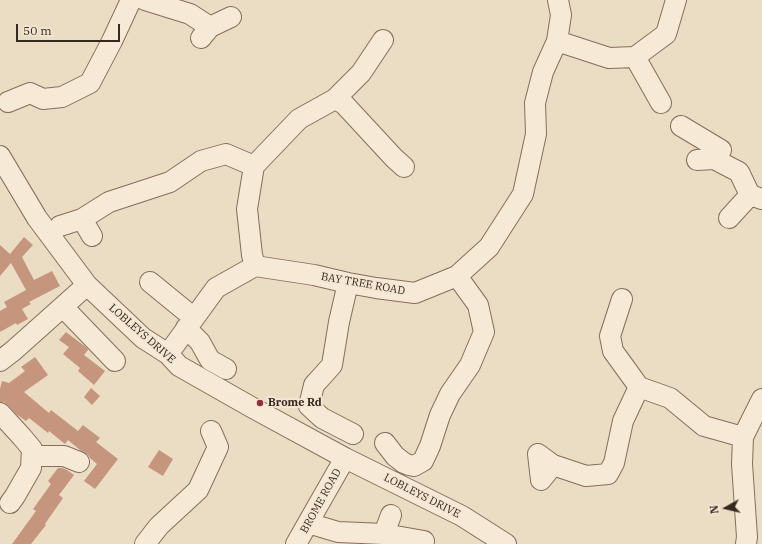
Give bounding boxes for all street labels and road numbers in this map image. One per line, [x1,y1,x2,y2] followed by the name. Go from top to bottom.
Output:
[320,270,406,298] street label: BAY TREE ROAD
[106,301,178,367] street label: LOBLEYS DRIVE
[298,466,344,536] street label: BROME ROAD
[382,471,462,521] street label: LOBLEYS DRIVE

